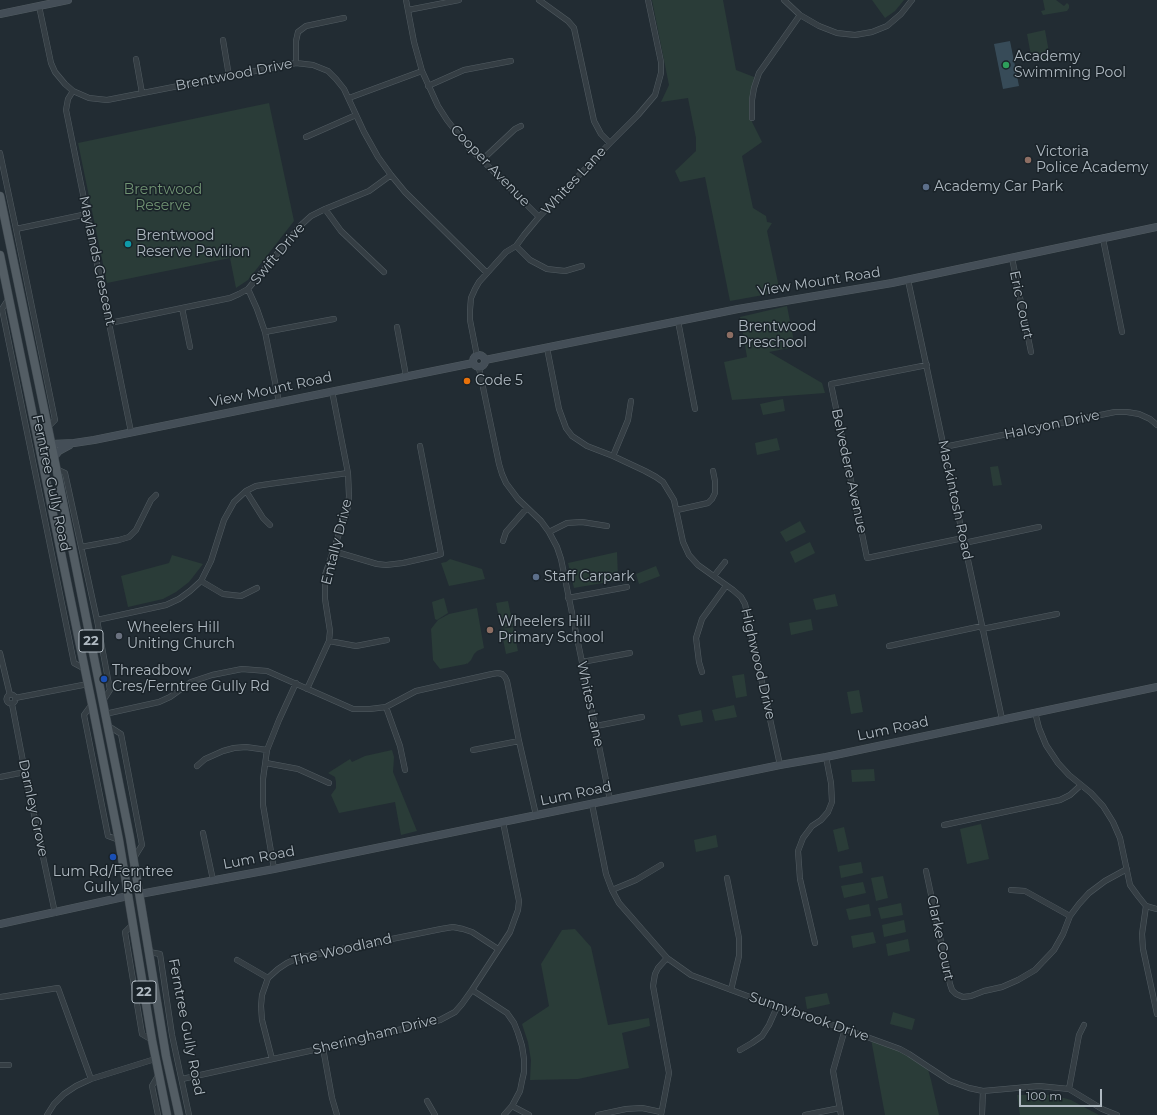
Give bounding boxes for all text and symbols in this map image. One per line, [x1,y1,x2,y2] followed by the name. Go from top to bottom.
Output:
[1014,49,1126,82] place label: Academy Swimming Pool
[174,55,294,95] street label: Brentwood Drive
[1001,60,1011,70] marker: Academy Swimming Pool
[447,122,533,210] street label: Cooper Avenue
[538,143,610,219] street label: Whites Lane
[1036,144,1148,176] place label: Victoria Police Academy
[1023,155,1033,165] marker: Victoria Police Academy
[934,179,1063,195] place label: Academy Car Park
[124,182,202,214] park label: Brentwood Reserve
[921,182,931,192] marker: Academy Car Park
[75,194,119,328] street label: Maylands Crescent
[247,220,309,288] street label: Swift Drive
[136,228,250,260] place label: Brentwood Reserve Pavilion
[123,239,133,249] marker: Brentwood Reserve Pavilion
[756,264,882,300] street label: View Mount Road
[1006,269,1036,341] street label: Eric Court
[738,319,817,352] place label: Brentwood Preschool
[725,330,735,340] marker: Brentwood Preschool
[208,369,334,411] street label: View Mount Road
[475,373,523,389] place label: Code 5
[462,376,472,386] marker: Code 5
[828,407,870,535] street label: Belvedere Avenue
[1003,407,1101,443] street label: Halcyon Drive
[28,413,74,553] street label: Ferntree Gully Road
[934,439,976,561] street label: Mackintosh Road
[318,497,356,587] street label: Entally Drive
[544,569,635,585] place label: Staff Carpark
[531,572,541,582] marker: Staff Carpark
[737,607,779,721] street label: Highwood Drive
[498,614,604,646] place label: Wheelers Hill Primary School
[127,620,235,652] place label: Wheelers Hill Uniting Church
[485,625,495,635] marker: Wheelers Hill Primary School
[79,630,103,652] road number: 22
[114,631,124,641] marker: Wheelers Hill Uniting Church
[573,660,607,748] street label: Whites Lane
[112,663,270,696] place label: Threadbow Cres/Ferntree Gully Rd
[99,674,109,684] marker: Threadbow Cres/Ferntree Gully Rd
[856,713,930,745] street label: Lum Road
[15,758,51,858] street label: Darnley Grove
[539,778,613,810] street label: Lum Road
[222,843,296,873] street label: Lum Road
[108,852,118,862] marker: Lum Rd/Ferntree Gully Rd
[53,864,173,896] place label: Lum Rd/Ferntree Gully Rd
[923,894,957,982] street label: Clarke Court
[290,930,394,970] street label: The Woodland
[164,957,208,1097] street label: Ferntree Gully Road
[132,981,156,1003] road number: 22
[747,989,871,1045] street label: Sunnybrook Drive
[311,1011,439,1059] street label: Sheringham Drive
[1021,1081,1104,1107] scale bar
[1026,1088,1062,1103] text: 100 m

